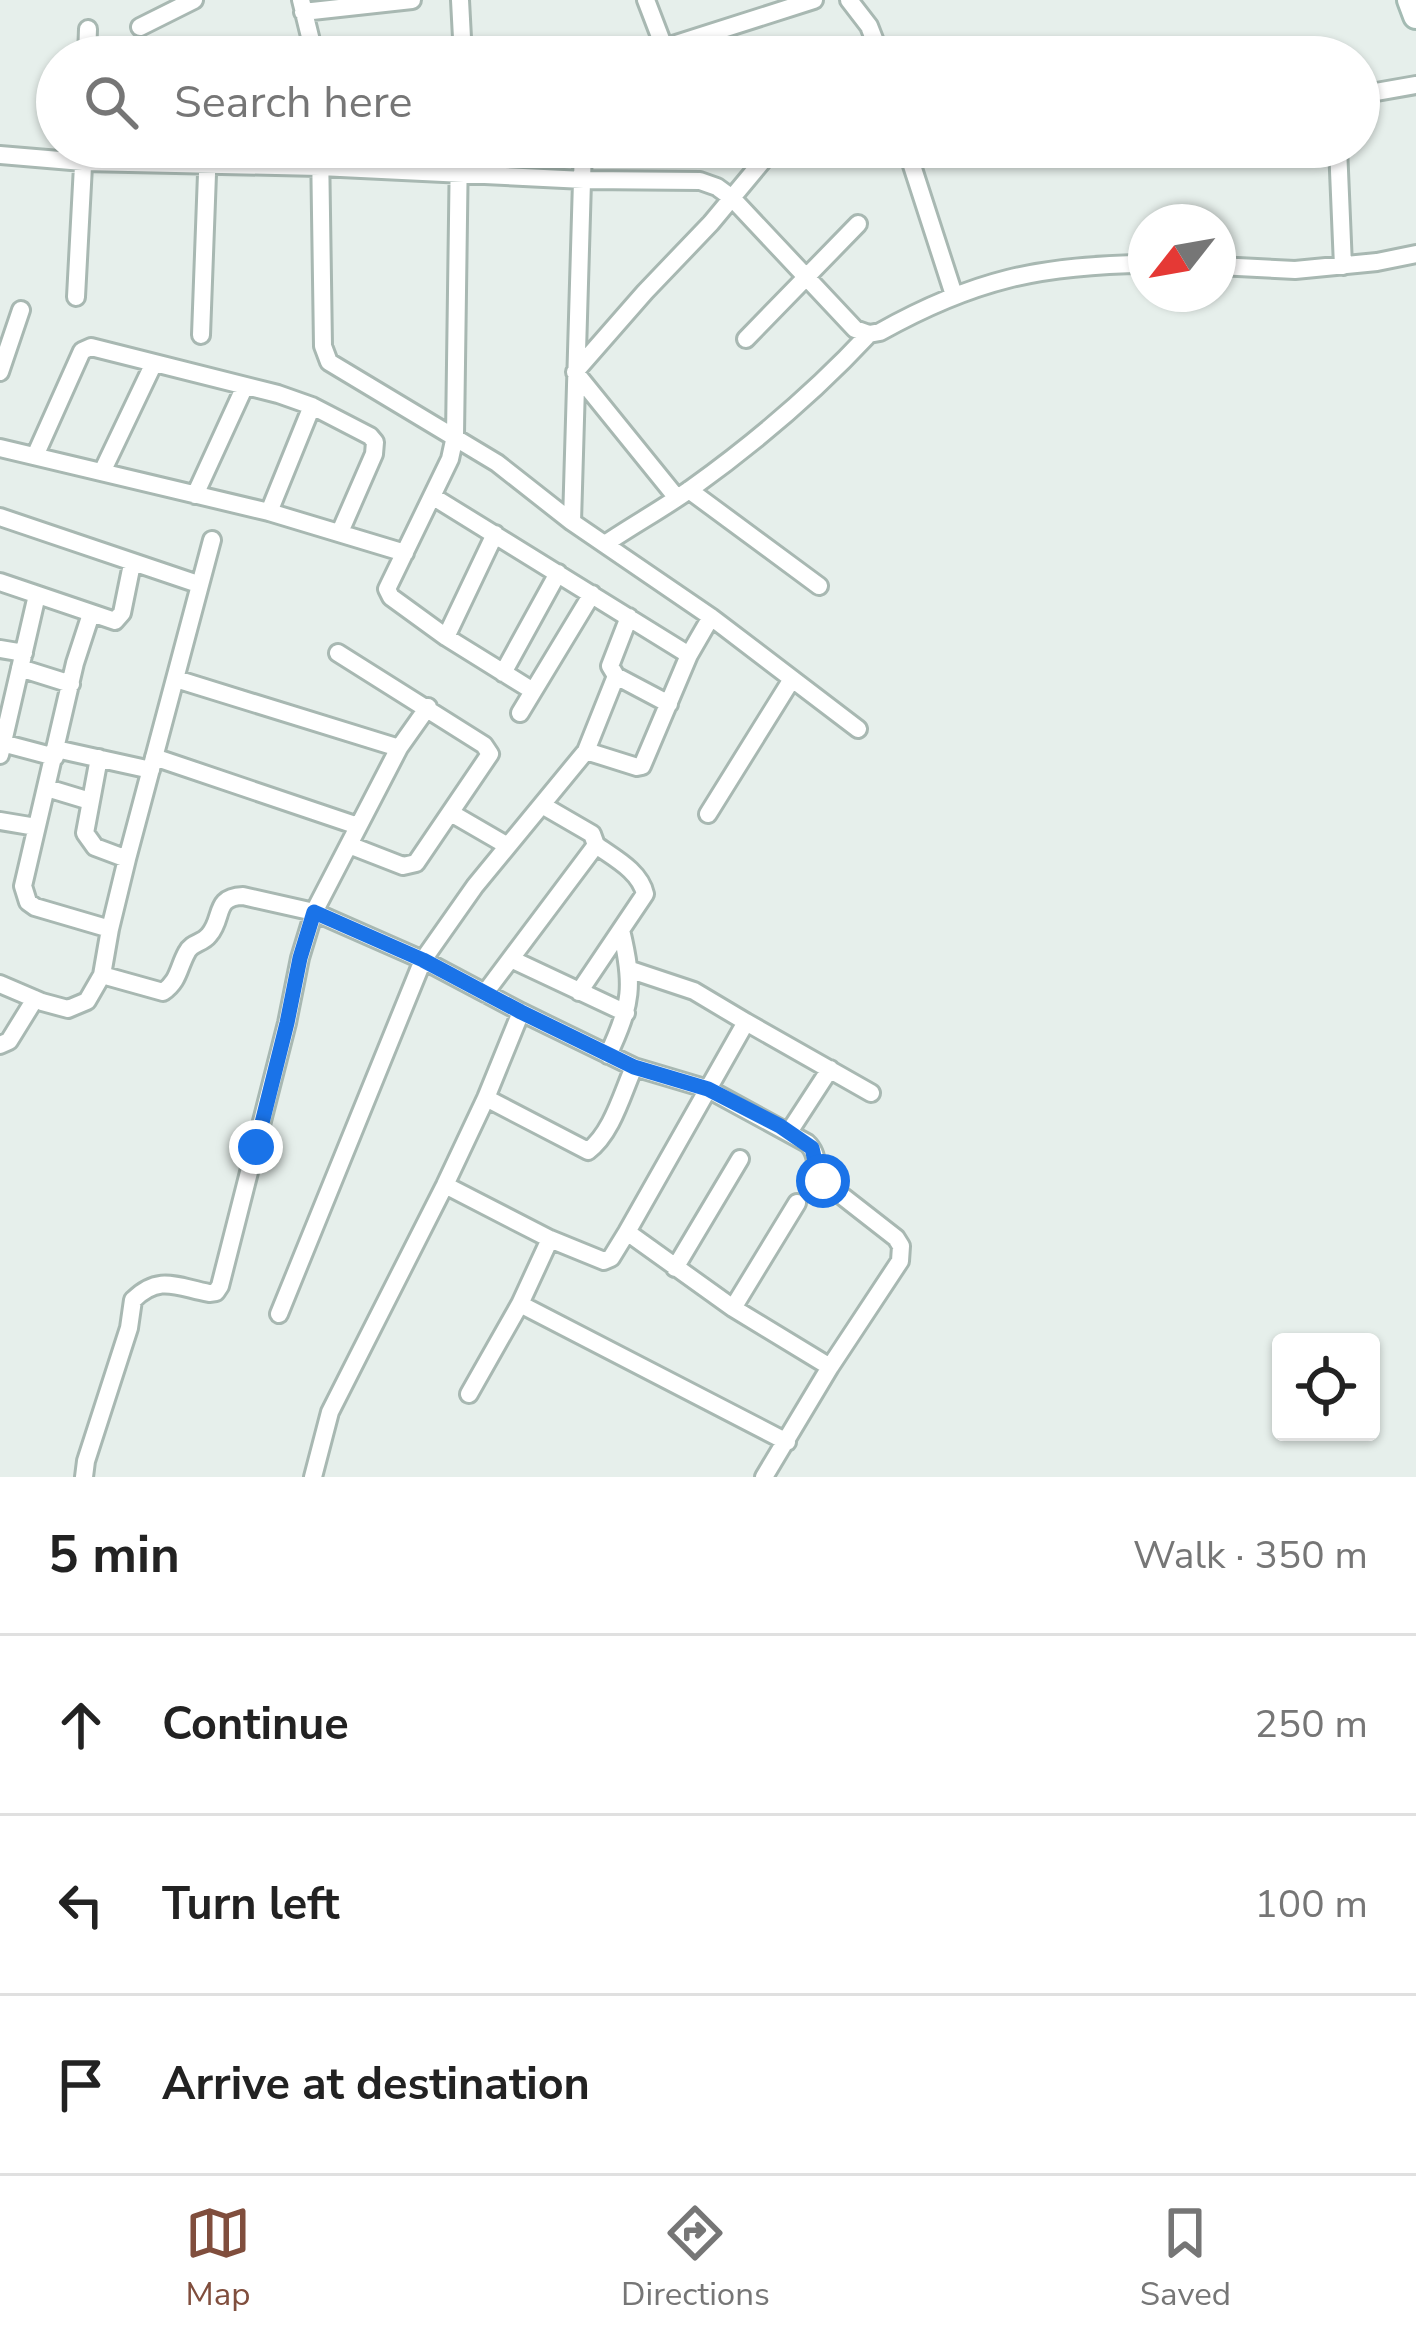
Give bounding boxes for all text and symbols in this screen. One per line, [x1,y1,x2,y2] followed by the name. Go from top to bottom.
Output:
[36,36,1380,168] search box
[78,69,144,135] icon: search
[174,72,413,133] text: Search here
[1128,204,1236,312] north arrow
[229,1120,283,1174] route end
[796,1154,850,1208] route start
[1272,1333,1380,1441] map controls
[1272,1333,1380,1441] button: locate
[48,1520,180,1590] text: 5 min
[1133,1529,1368,1582] text: Walk · 350 m
[48,1692,114,1758] icon: ahead
[162,1694,349,1755] text: Continue
[1254,1698,1368,1751] text: 250 m
[48,1872,114,1938] icon: left
[162,1874,340,1935] text: Turn left
[1254,1878,1368,1931] text: 100 m
[48,2052,114,2118] icon: arrive
[162,2054,590,2115] text: Arrive at destination
[185,2200,251,2317] tab: Map
[621,2200,770,2317] tab: Directions
[1140,2200,1231,2317] tab: Saved

